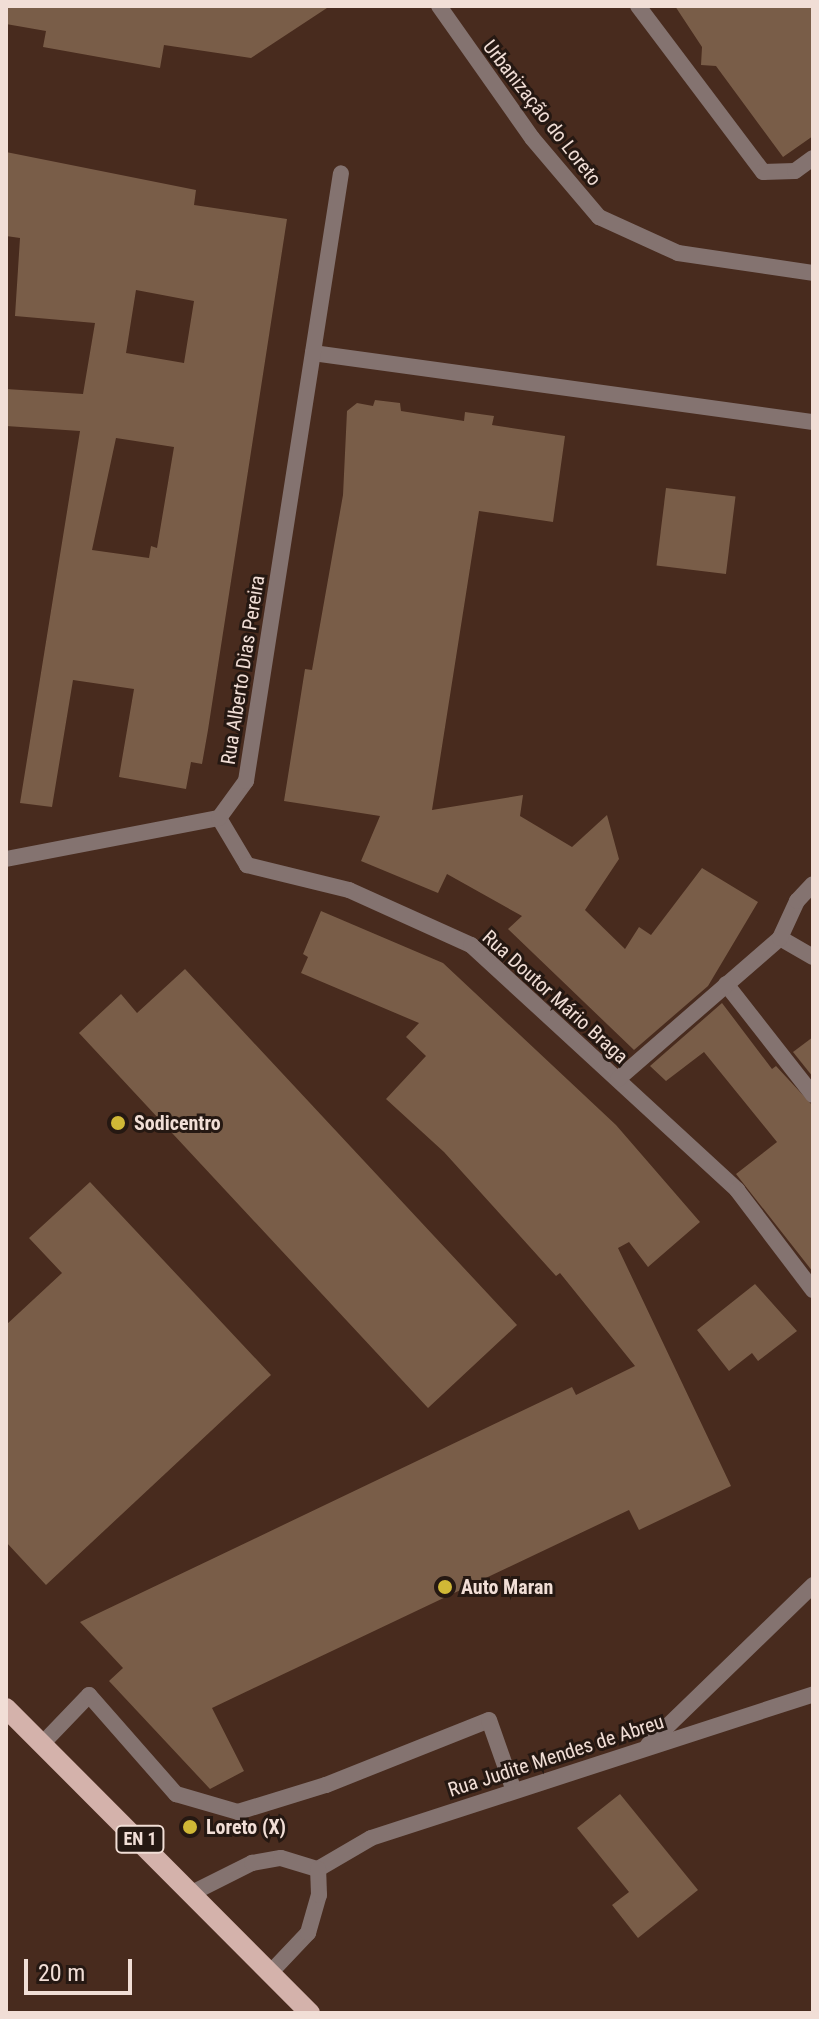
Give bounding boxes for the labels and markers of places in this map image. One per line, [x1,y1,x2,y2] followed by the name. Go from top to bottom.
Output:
[134,1111,221,1135] place label: Sodicentro
[109,1114,127,1132] marker: Sodicentro
[461,1575,553,1599] place label: Auto Maran
[436,1578,454,1596] marker: Auto Maran
[206,1815,286,1839] place label: Loreto (X)
[181,1818,199,1836] marker: Loreto (X)

